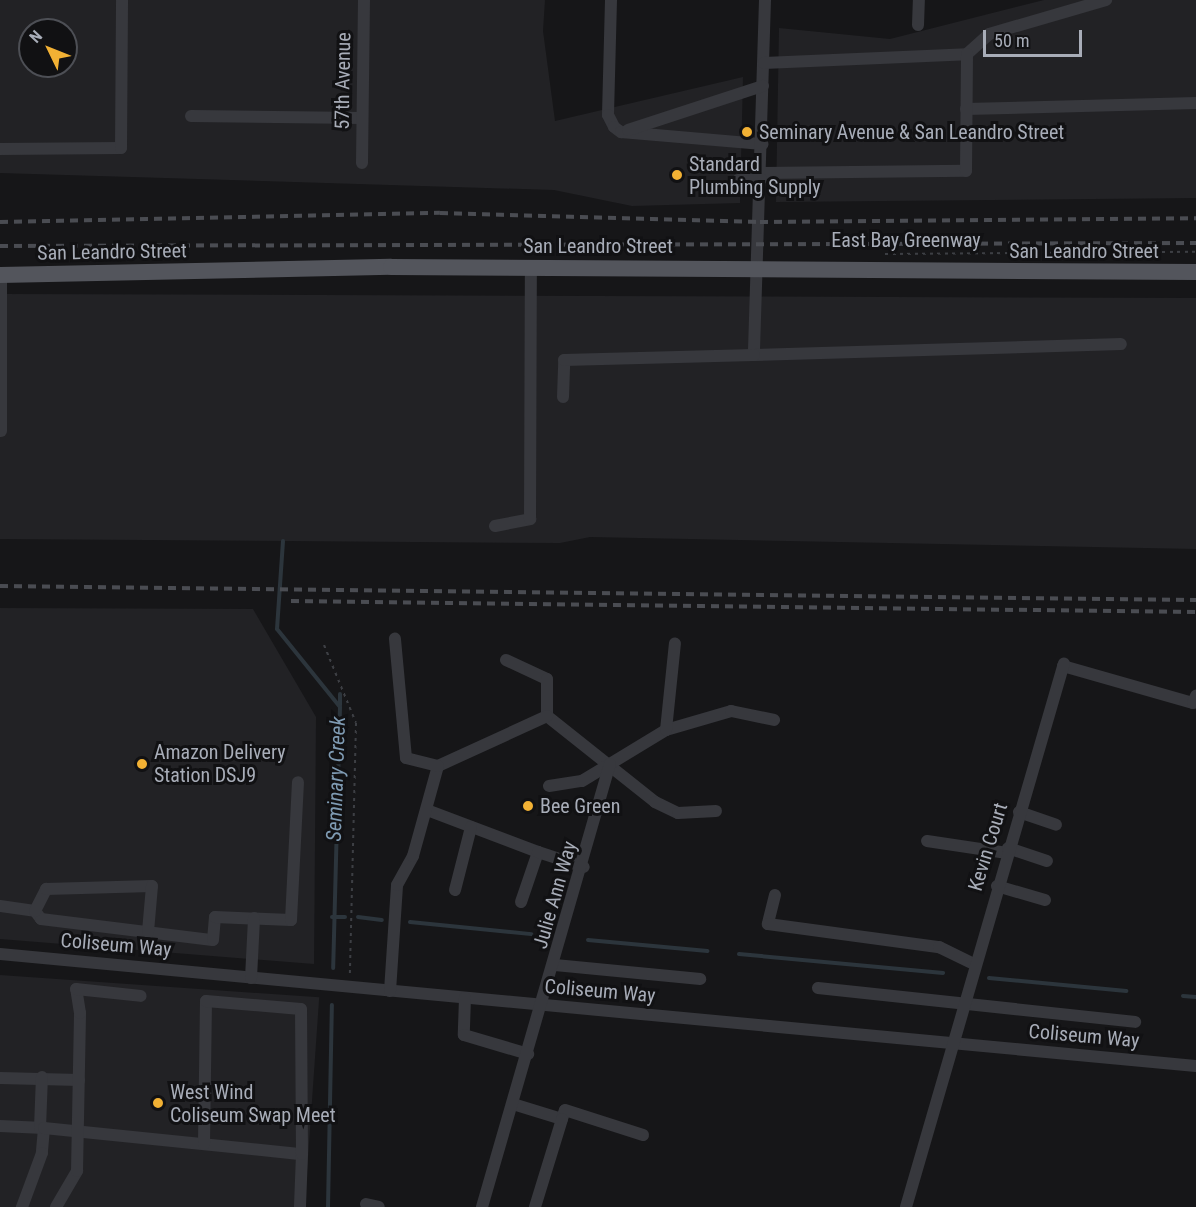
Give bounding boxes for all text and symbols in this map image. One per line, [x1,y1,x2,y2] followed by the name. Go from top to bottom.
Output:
[18,18,78,78] north arrow
[986,18,1085,56] scale bar
[26,27,46,47] text: N
[994,30,1029,51] text: 50 m
[330,32,356,130] street label: 57th Avenue
[759,120,1064,144] place label: Seminary Avenue & San Leandro Street
[740,125,754,139] marker: Seminary Avenue & San Leandro Street
[689,152,821,199] place label: Standard Plumbing Supply
[670,168,684,182] marker: Standard Plumbing Supply
[831,228,981,252] street label: East Bay Greenway
[523,234,673,258] street label: San Leandro Street
[37,239,187,265] street label: San Leandro Street
[1009,239,1159,263] street label: San Leandro Street
[321,716,351,842] water label: Seminary Creek
[154,740,285,787] place label: Amazon Delivery Station DSJ9
[135,757,149,771] marker: Amazon Delivery Station DSJ9
[540,794,620,818] place label: Bee Green
[521,799,535,813] marker: Bee Green
[963,800,1013,894] street label: Kevin Court
[528,839,582,951] street label: Julie Ann Way
[60,928,172,962] street label: Coliseum Way
[544,974,656,1008] street label: Coliseum Way
[1028,1019,1140,1053] street label: Coliseum Way
[170,1080,336,1127] place label: West Wind Coliseum Swap Meet
[151,1096,165,1110] marker: West Wind Coliseum Swap Meet

